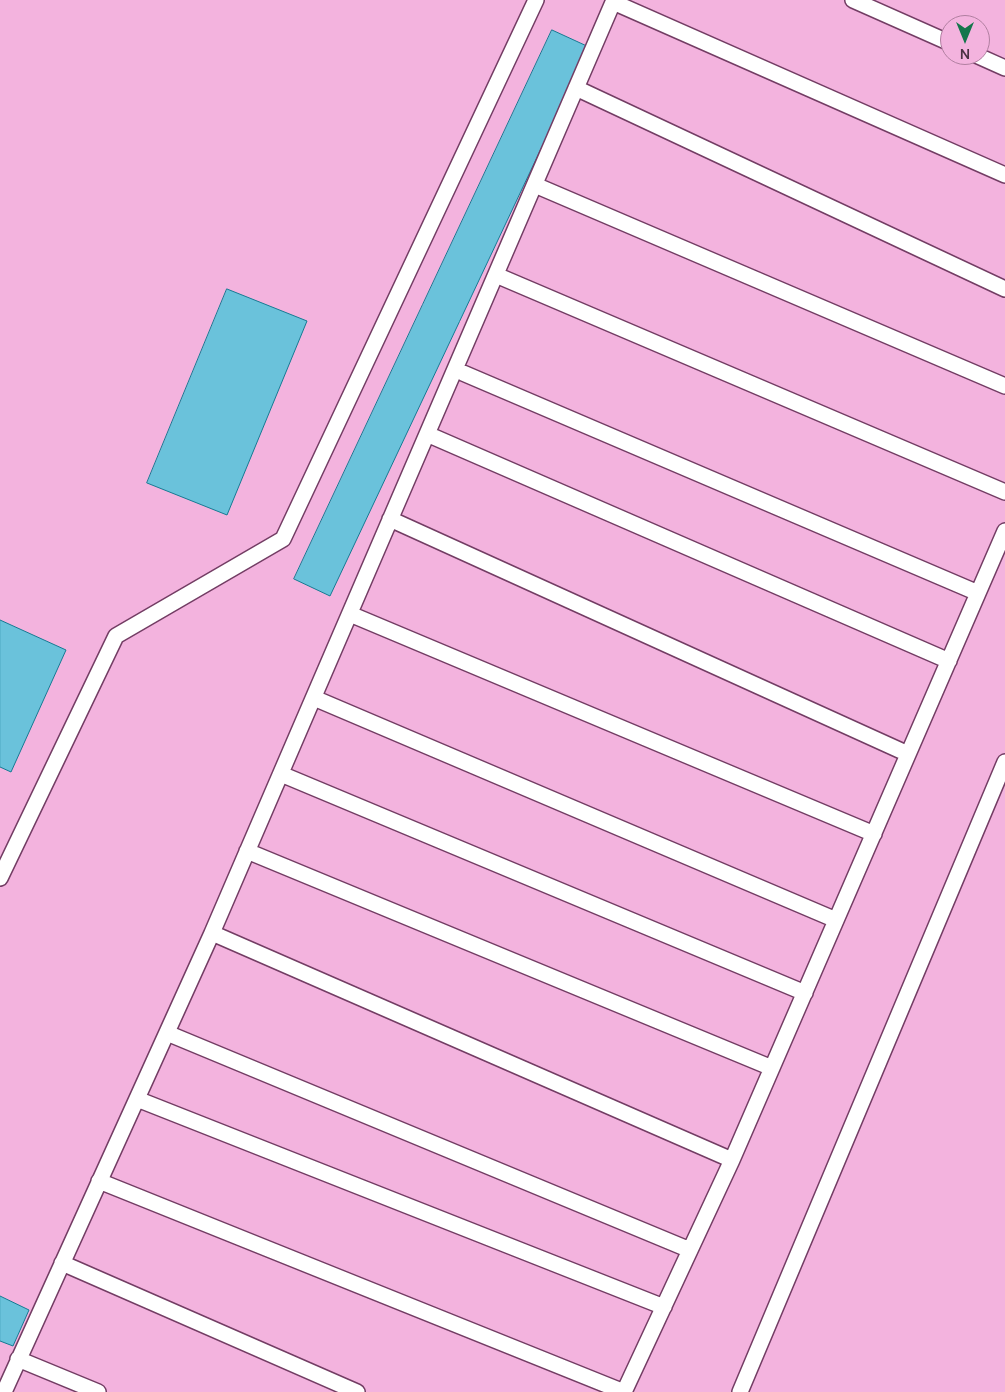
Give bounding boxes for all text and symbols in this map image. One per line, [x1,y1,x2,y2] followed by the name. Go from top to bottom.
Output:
[940,15,990,65] north arrow
[960,45,970,64] text: N

